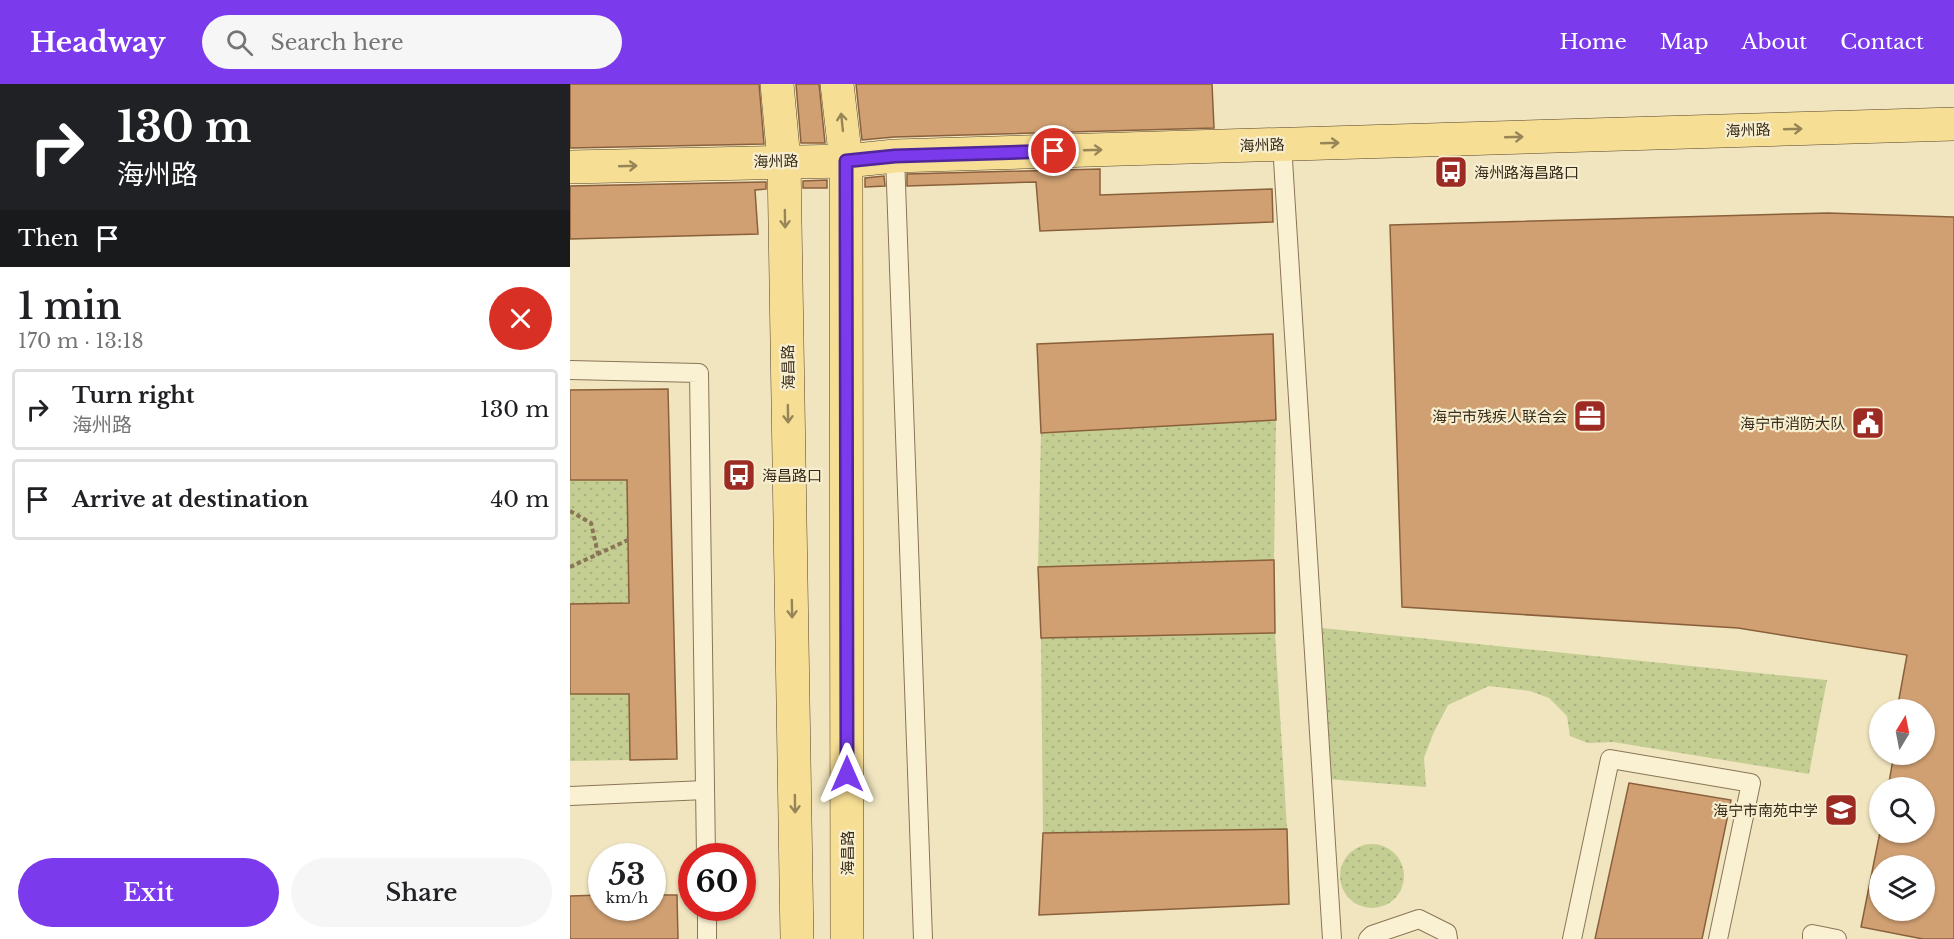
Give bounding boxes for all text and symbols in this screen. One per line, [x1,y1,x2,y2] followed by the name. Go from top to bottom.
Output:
[202,15,622,69] search box
[30,25,166,60] text: Headway
[223,26,256,59] icon: search
[271,29,404,56] text: Search here
[1560,29,1627,55] text: Home
[1660,29,1708,55] text: Map
[1741,29,1807,55] text: About
[1840,29,1924,55] text: Contact
[117,101,251,153] text: 130 m
[18,108,96,186] icon: right
[836,113,847,133] one-way arrow
[1725,120,1771,140] street label: 海州路
[1782,123,1802,134] one-way arrow
[1028,125,1079,176] pin
[1504,132,1524,143] one-way arrow
[1037,134,1070,167] icon: arrive
[1239,135,1285,155] street label: 海州路
[1320,137,1340,148] one-way arrow
[1083,144,1103,155] one-way arrow
[753,151,799,171] street label: 海州路
[1433,154,1469,190] bus stop icon: 海州路海昌路口
[117,158,198,191] text: 海州路
[618,160,638,171] one-way arrow
[1474,163,1579,182] place label: 海州路海昌路口
[779,209,791,229] one-way arrow
[91,222,124,255] icon: arrive
[18,225,79,252] text: Then
[18,284,122,329] text: 1 min
[489,287,552,350] button: close
[18,329,144,353] text: 170 m · 13:18
[778,344,798,390] street label: 海昌路
[72,382,194,409] text: Turn right
[21,393,54,426] icon: right
[480,396,549,423] text: 130 m
[1572,398,1608,434] office icon: 海宁市残疾人联合会
[783,404,794,424] one-way arrow
[1850,405,1886,441] public building icon: 海宁市消防大队
[1432,407,1567,426] place label: 海宁市残疾人联合会
[72,413,132,437] text: 海州路
[1740,414,1845,433] place label: 海宁市消防大队
[721,457,757,493] bus stop icon: 海昌路口
[762,466,822,485] place label: 海昌路口
[21,483,54,516] icon: arrive
[72,486,309,513] text: Arrive at destination
[491,486,549,513] text: 40 m
[786,599,797,619] one-way arrow
[1869,699,1935,765] north arrow
[1869,699,1935,921] map controls
[815,742,879,806] position arrow
[1869,777,1935,843] button: search
[1823,792,1859,828] school or university icon: 海宁市南苑中学
[789,794,800,814] one-way arrow
[1713,801,1818,820] place label: 海宁市南苑中学
[838,830,857,876] street label: 海昌路
[678,843,756,921] speed limit sign: 60
[1869,855,1935,921] button: layers
[609,856,645,893] text: 53
[18,858,279,927] button: Exit
[291,858,552,927] button: Share
[606,888,648,907] text: km/h

